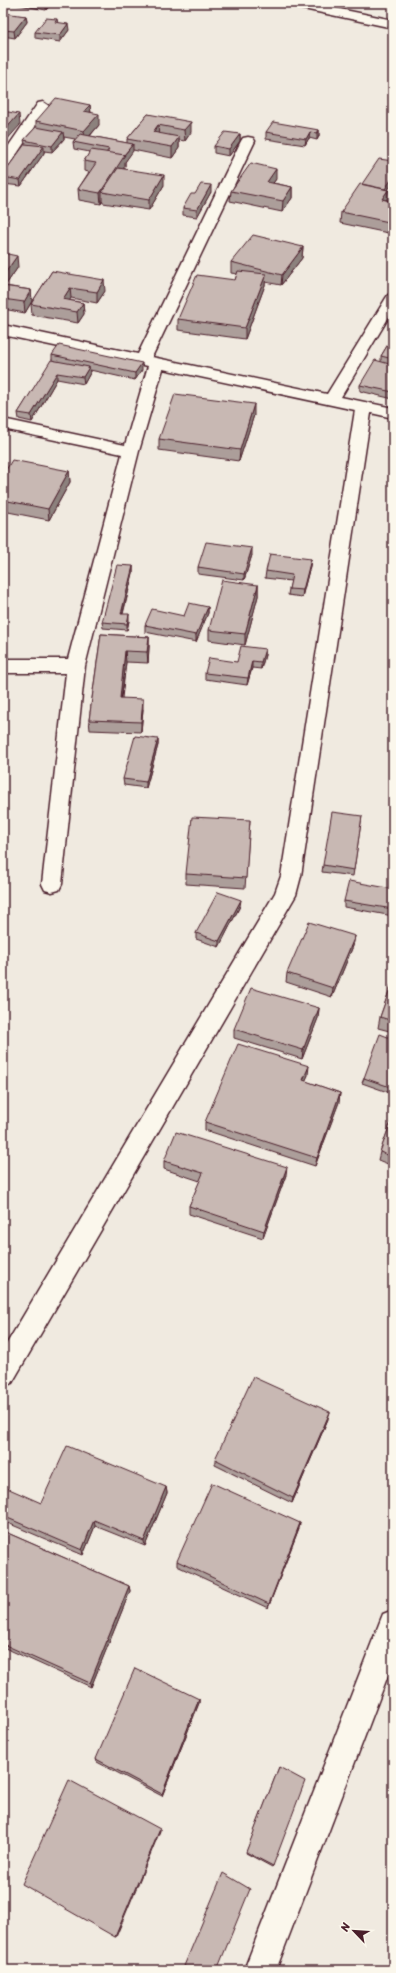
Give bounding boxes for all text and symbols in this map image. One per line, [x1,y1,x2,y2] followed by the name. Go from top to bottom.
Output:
[334,1911,374,1951] north arrow
[335,1919,356,1935] text: N

